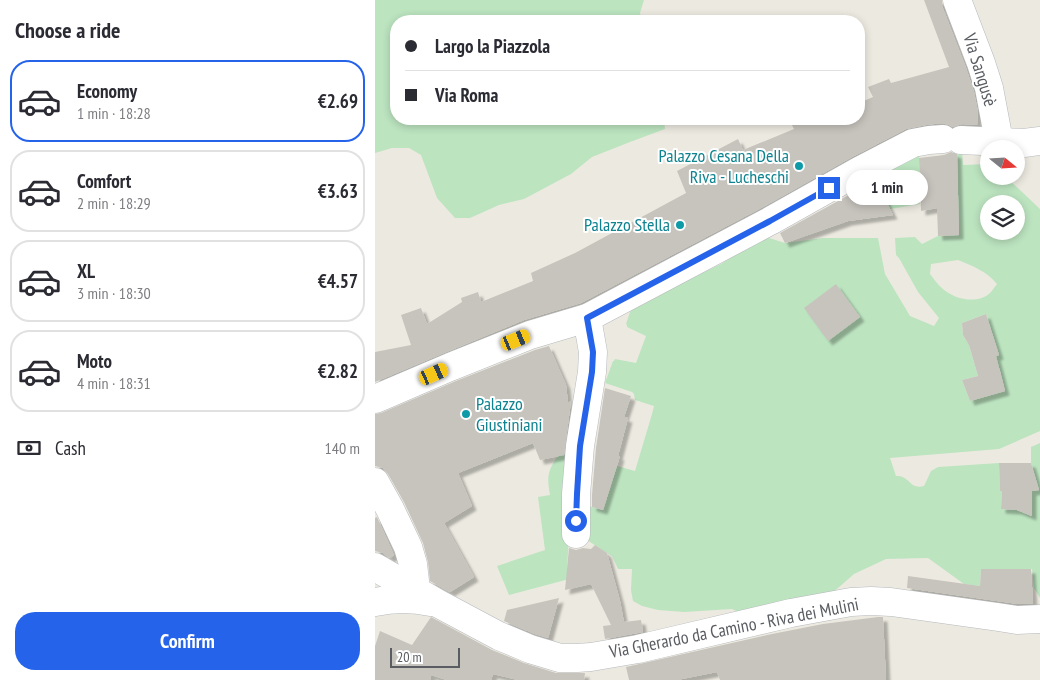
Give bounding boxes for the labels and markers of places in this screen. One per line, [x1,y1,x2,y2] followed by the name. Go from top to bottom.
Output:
[659,144,789,188] place label: Palazzo Cesana Della Riva - Lucheschi
[793,160,805,172] marker: Palazzo Cesana Della Riva - Lucheschi
[584,213,670,236] place label: Palazzo Stella
[674,219,686,231] marker: Palazzo Stella
[476,392,542,436] place label: Palazzo Giustiniani
[460,408,472,420] marker: Palazzo Giustiniani

